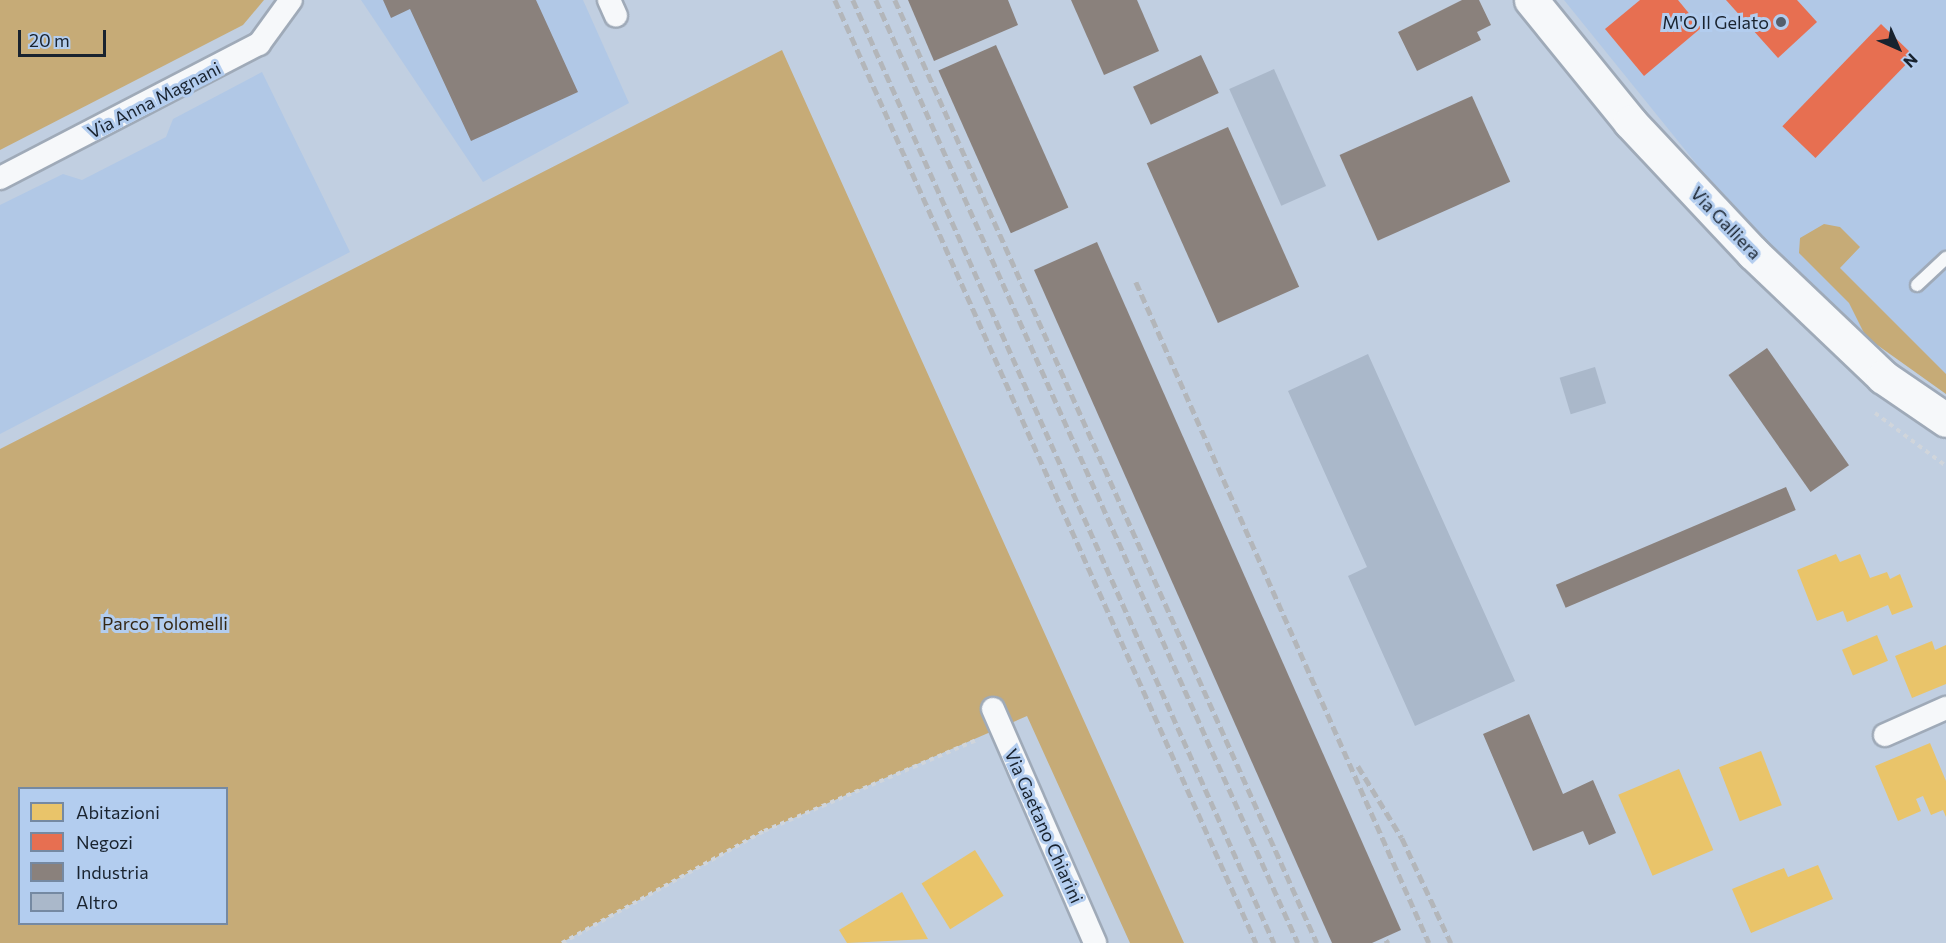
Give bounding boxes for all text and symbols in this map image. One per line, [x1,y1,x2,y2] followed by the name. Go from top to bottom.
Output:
[1662,11,1769,33] place label: M'O Il Gelato
[1774,15,1788,29] marker: M'O Il Gelato
[21,18,110,56] scale bar
[1868,18,1928,78] north arrow
[29,29,70,51] text: 20 m
[1900,50,1922,72] text: N
[84,57,224,143] street label: Via Anna Magnani
[1686,182,1766,264] street label: Via Galliera
[102,612,228,634] park label: Parco Tolomelli
[1000,746,1088,906] street label: Via Gaetano Chiarini
[18,787,228,925] legend
[76,801,160,823] text: Abitazioni
[76,831,133,853] text: Negozi
[76,861,149,883] text: Industria
[76,891,118,913] text: Altro

